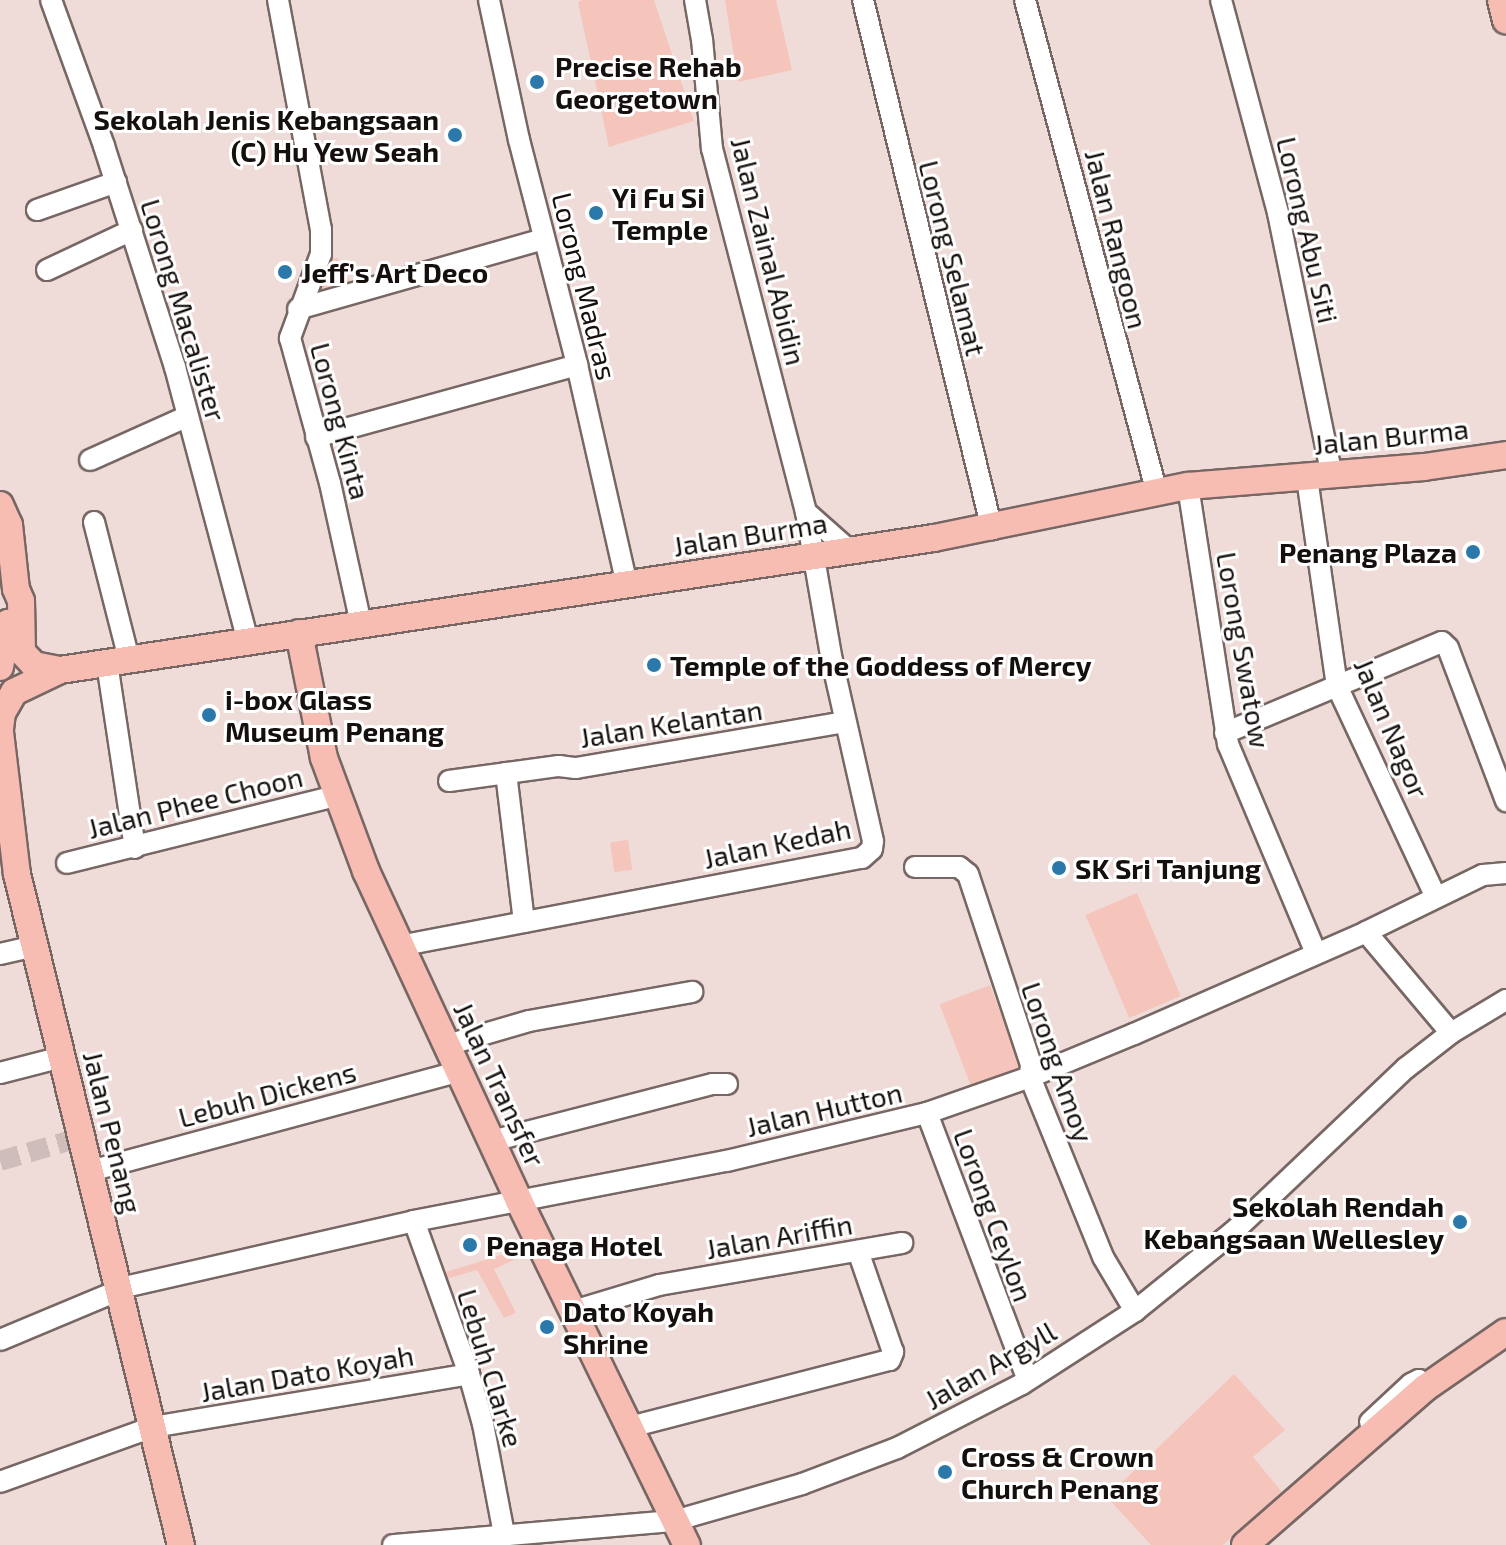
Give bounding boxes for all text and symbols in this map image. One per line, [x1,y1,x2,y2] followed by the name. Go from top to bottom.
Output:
[555,49,742,115] place label: Precise Rehab Georgetown
[526,71,548,93] marker: Precise Rehab Georgetown
[93,102,439,168] place label: Sekolah Jenis Kebangsaan (C) Hu Yew Seah
[446,126,464,144] marker: Sekolah Jenis Kebangsaan (C) Hu Yew Seah
[724,133,814,369] street label: Jalan Zainal Abidin
[1270,133,1346,327] street label: Lorong Abu Siti
[1078,146,1156,332] street label: Jalan Rangoon
[912,157,994,359] street label: Lorong Selamat
[612,180,708,246] place label: Yi Fu Si Temple
[545,189,625,383] street label: Lorong Madras
[134,195,234,425] street label: Lorong Macalister
[587,204,605,222] marker: Yi Fu Si Temple
[301,255,489,289] place label: Jeff’s Art Deco
[276,263,294,281] marker: Jeff’s Art Deco
[304,339,378,503] street label: Lorong Kinta
[1312,411,1470,461] street label: Jalan Burma
[671,505,829,563] street label: Jalan Burma
[1279,535,1457,569] place label: Penang Plaza
[1464,543,1482,561] marker: Penang Plaza
[1210,549,1278,751] street label: Lorong Swatow
[670,648,1093,682] place label: Temple of the Goddess of Mercy
[1347,653,1437,803] street label: Jalan Nagor
[645,656,663,674] marker: Temple of the Goddess of Mercy
[225,682,444,748] place label: i-box Glass Museum Penang
[577,692,765,754] street label: Jalan Kelantan
[200,706,218,724] marker: i-box Glass Museum Penang
[84,759,306,845] street label: Jalan Phee Choon
[700,811,854,875] street label: Jalan Kedah
[1075,851,1262,885] place label: SK Sri Tanjung
[1050,859,1068,877] marker: SK Sri Tanjung
[1015,977,1101,1147] street label: Lorong Amoy
[447,996,553,1172] street label: Jalan Transfer
[77,1047,149,1217] street label: Jalan Penang
[175,1054,359,1134] street label: Lebuh Dickens
[743,1075,905,1143] street label: Jalan Hutton
[947,1124,1041,1306] street label: Lorong Ceylon
[1143,1189,1444,1255] place label: Sekolah Rendah Kebangsaan Wellesley
[703,1207,855,1265] street label: Jalan Ariffin
[1451,1213,1469,1231] marker: Sekolah Rendah Kebangsaan Wellesley
[486,1228,662,1262] place label: Penaga Hotel
[461,1236,479,1254] marker: Penaga Hotel
[451,1285,531,1451] street label: Lebuh Clarke
[563,1294,714,1360] place label: Dato Koyah Shrine
[918,1314,1062,1416] street label: Jalan Argyll
[538,1318,556,1336] marker: Dato Koyah Shrine
[198,1338,416,1408] street label: Jalan Dato Koyah
[961,1439,1159,1505] place label: Cross & Crown Church Penang
[936,1463,954,1481] marker: Cross & Crown Church Penang

